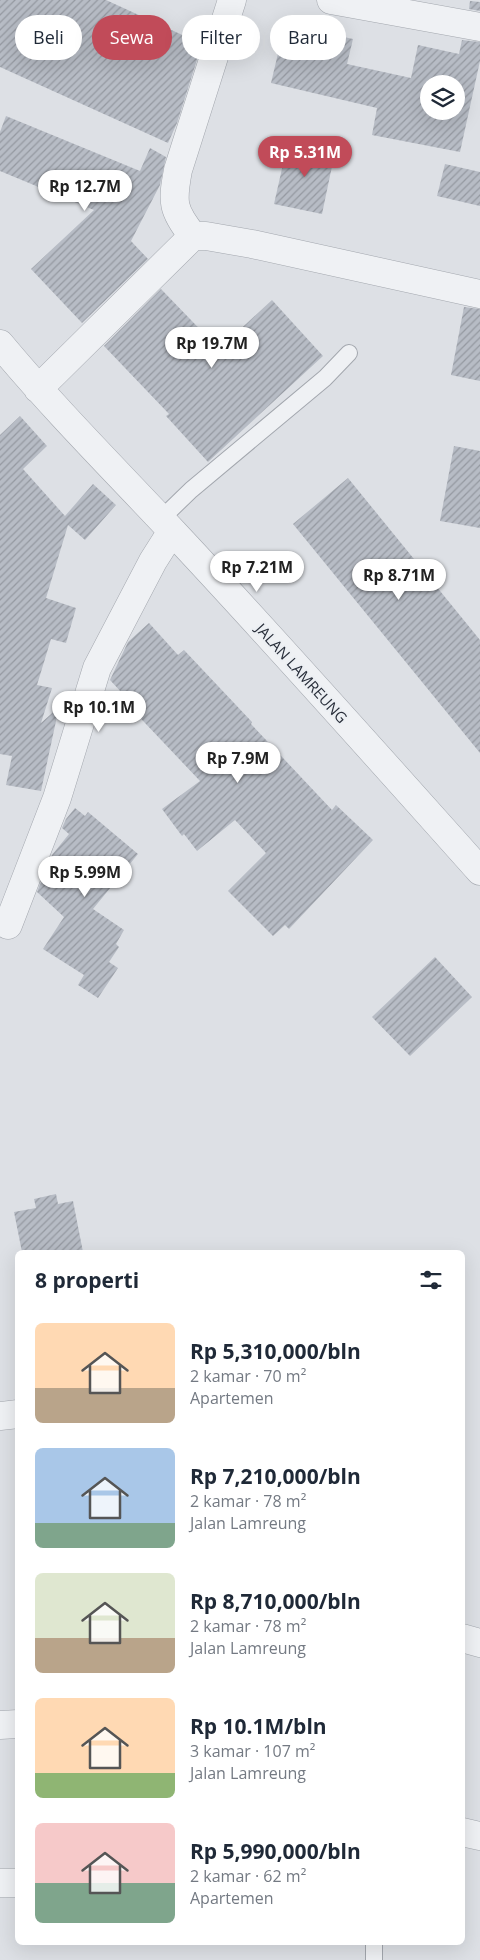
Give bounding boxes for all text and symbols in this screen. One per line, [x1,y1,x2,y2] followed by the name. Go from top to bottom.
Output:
[15,15,82,60] chip: Beli
[92,15,172,60] chip: Sewa
[182,15,260,60] chip: Filter
[270,15,346,60] chip: Baru
[420,75,465,120] map controls
[420,75,465,120] button: layers
[253,136,357,178] pin: Rp 5.31M
[269,141,341,163] text: Rp 5.31M
[33,170,137,212] pin: Rp 12.7M
[49,175,121,197] text: Rp 12.7M
[160,326,264,369] pin: Rp 19.7M
[176,332,248,354] text: Rp 19.7M
[205,550,309,593] pin: Rp 7.21M
[221,556,293,578] text: Rp 7.21M
[347,558,451,601] pin: Rp 8.71M
[363,564,435,586] text: Rp 8.71M
[251,617,352,727] street label: JALAN LAMREUNG
[47,690,151,733] pin: Rp 10.1M
[63,696,135,718] text: Rp 10.1M
[192,742,284,784] pin: Rp 7.9M
[207,747,269,769] text: Rp 7.9M
[33,856,137,898] pin: Rp 5.99M
[49,861,121,883] text: Rp 5.99M
[35,1266,139,1294] text: 8 properti
[417,1266,445,1294] icon: filters
[190,1337,361,1365] text: Rp 5,310,000/bln
[75,1343,135,1403] icon: home
[190,1365,306,1387] text: 2 kamar · 70 m²
[190,1387,274,1409] text: Apartemen
[190,1462,361,1490] text: Rp 7,210,000/bln
[75,1468,135,1528] icon: home
[190,1490,306,1512] text: 2 kamar · 78 m²
[190,1512,306,1534] text: Jalan Lamreung
[190,1587,361,1615] text: Rp 8,710,000/bln
[75,1593,135,1653] icon: home
[190,1615,306,1637] text: 2 kamar · 78 m²
[190,1637,306,1659] text: Jalan Lamreung
[190,1712,327,1740] text: Rp 10.1M/bln
[75,1718,135,1778] icon: home
[190,1740,315,1762] text: 3 kamar · 107 m²
[190,1762,306,1784] text: Jalan Lamreung
[190,1837,361,1865] text: Rp 5,990,000/bln
[75,1843,135,1903] icon: home
[190,1865,306,1887] text: 2 kamar · 62 m²
[190,1887,274,1909] text: Apartemen

